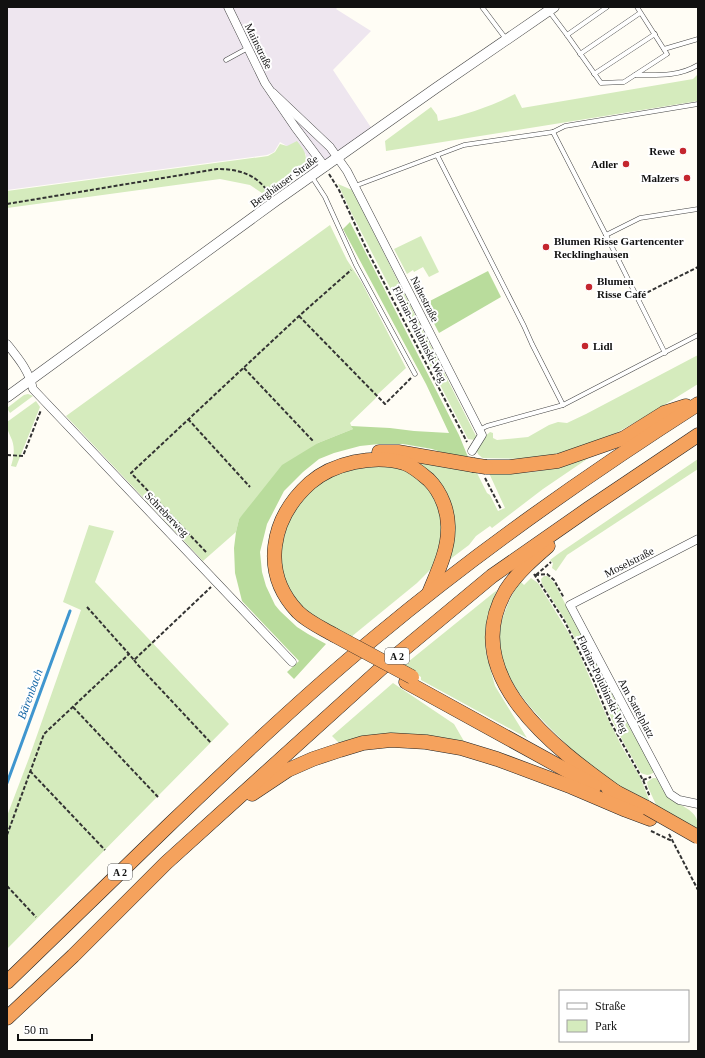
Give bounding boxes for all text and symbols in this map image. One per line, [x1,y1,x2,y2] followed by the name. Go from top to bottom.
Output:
[243,21,275,71] street label: Mainstraße
[649,145,675,157] place label: Rewe
[678,146,688,156] marker: Rewe
[248,152,320,210] street label: Berghäuser Straße
[591,158,618,170] place label: Adler
[621,159,631,169] marker: Adler
[641,172,680,184] place label: Malzers
[682,173,692,183] marker: Malzers
[554,235,684,260] place label: Blumen Risse Gartencenter Recklinghausen
[541,242,551,252] marker: Blumen Risse Gartencenter Recklinghausen
[408,274,442,324] street label: Nahestraße
[597,275,646,300] place label: Blumen Risse Café
[584,282,594,292] marker: Blumen Risse Café
[391,284,450,384] street label: Florian-Polubinski-Weg
[593,340,613,352] place label: Lidl
[580,341,590,351] marker: Lidl
[143,489,192,539] street label: Schreberweg
[602,544,656,580] street label: Moselstraße
[575,633,631,735] street label: Florian-Polubinski-Weg
[385,648,409,664] road number: A 2
[14,667,46,721] water label: Bärenbach
[616,676,658,740] street label: Am Sattelplatz
[108,864,132,880] road number: A 2
[559,990,689,1042] legend
[595,999,626,1013] text: Straße
[18,1016,92,1042] scale bar
[595,1019,617,1033] text: Park
[24,1023,49,1037] text: 50 m

